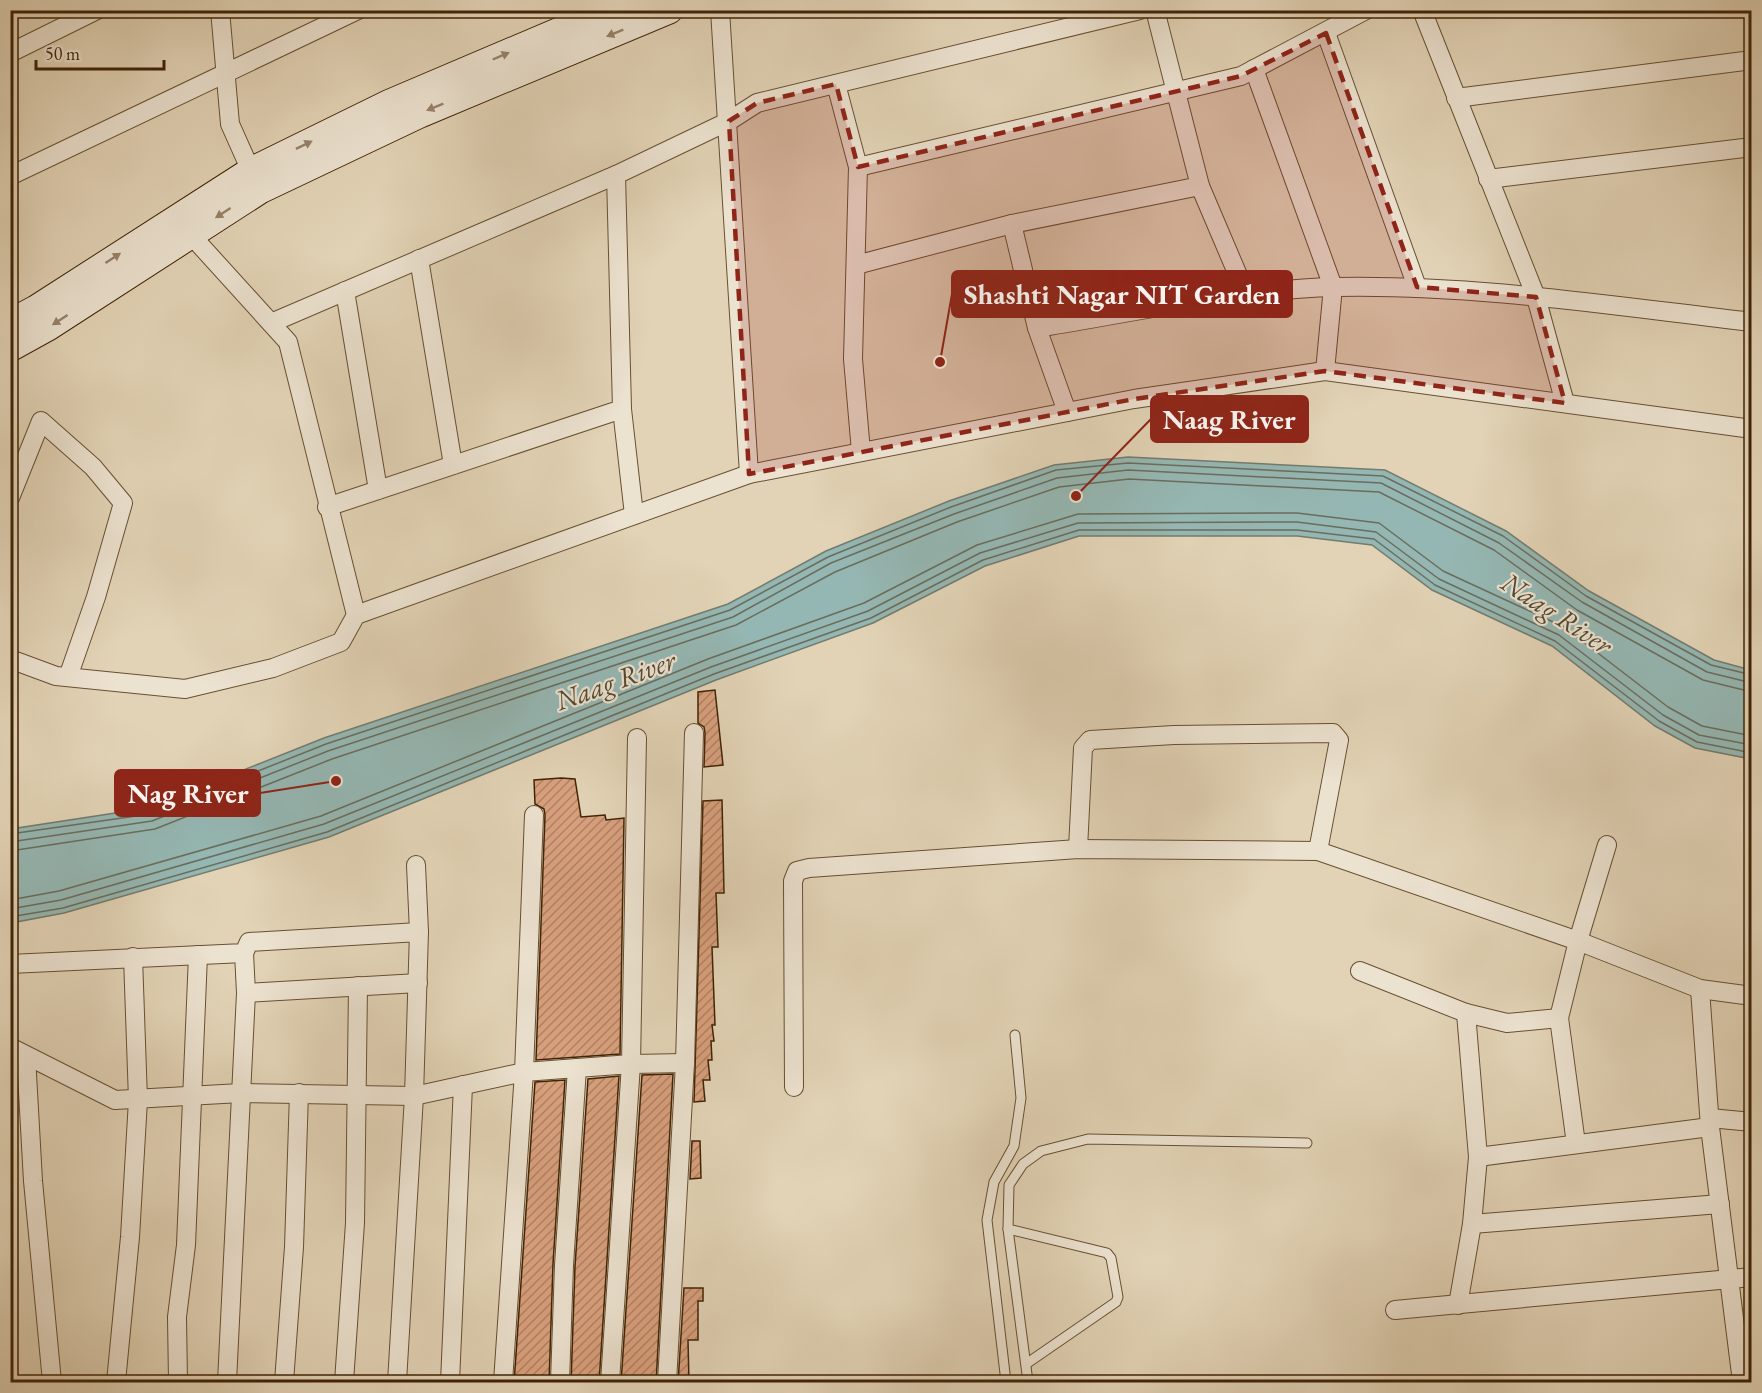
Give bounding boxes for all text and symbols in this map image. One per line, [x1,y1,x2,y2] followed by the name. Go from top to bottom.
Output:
[606,28,624,38] one-way arrow
[36,33,164,71] scale bar
[45,42,80,65] text: 50 m
[492,52,509,61] one-way arrow
[426,103,444,112] one-way arrow
[295,140,312,150] one-way arrow
[215,208,232,219] one-way arrow
[105,253,122,264] one-way arrow
[952,271,1292,317] callout: Shashti Nagar NIT Garden
[964,276,1280,312] text: Shashti Nagar NIT Garden
[52,314,68,325] one-way arrow
[1151,396,1308,442] callout: Naag River
[1162,401,1296,437] text: Naag River
[1494,563,1621,663] water label: Naag River
[549,641,681,719] water label: Naag River
[115,770,260,816] callout: Nag River
[128,775,249,811] text: Nag River

